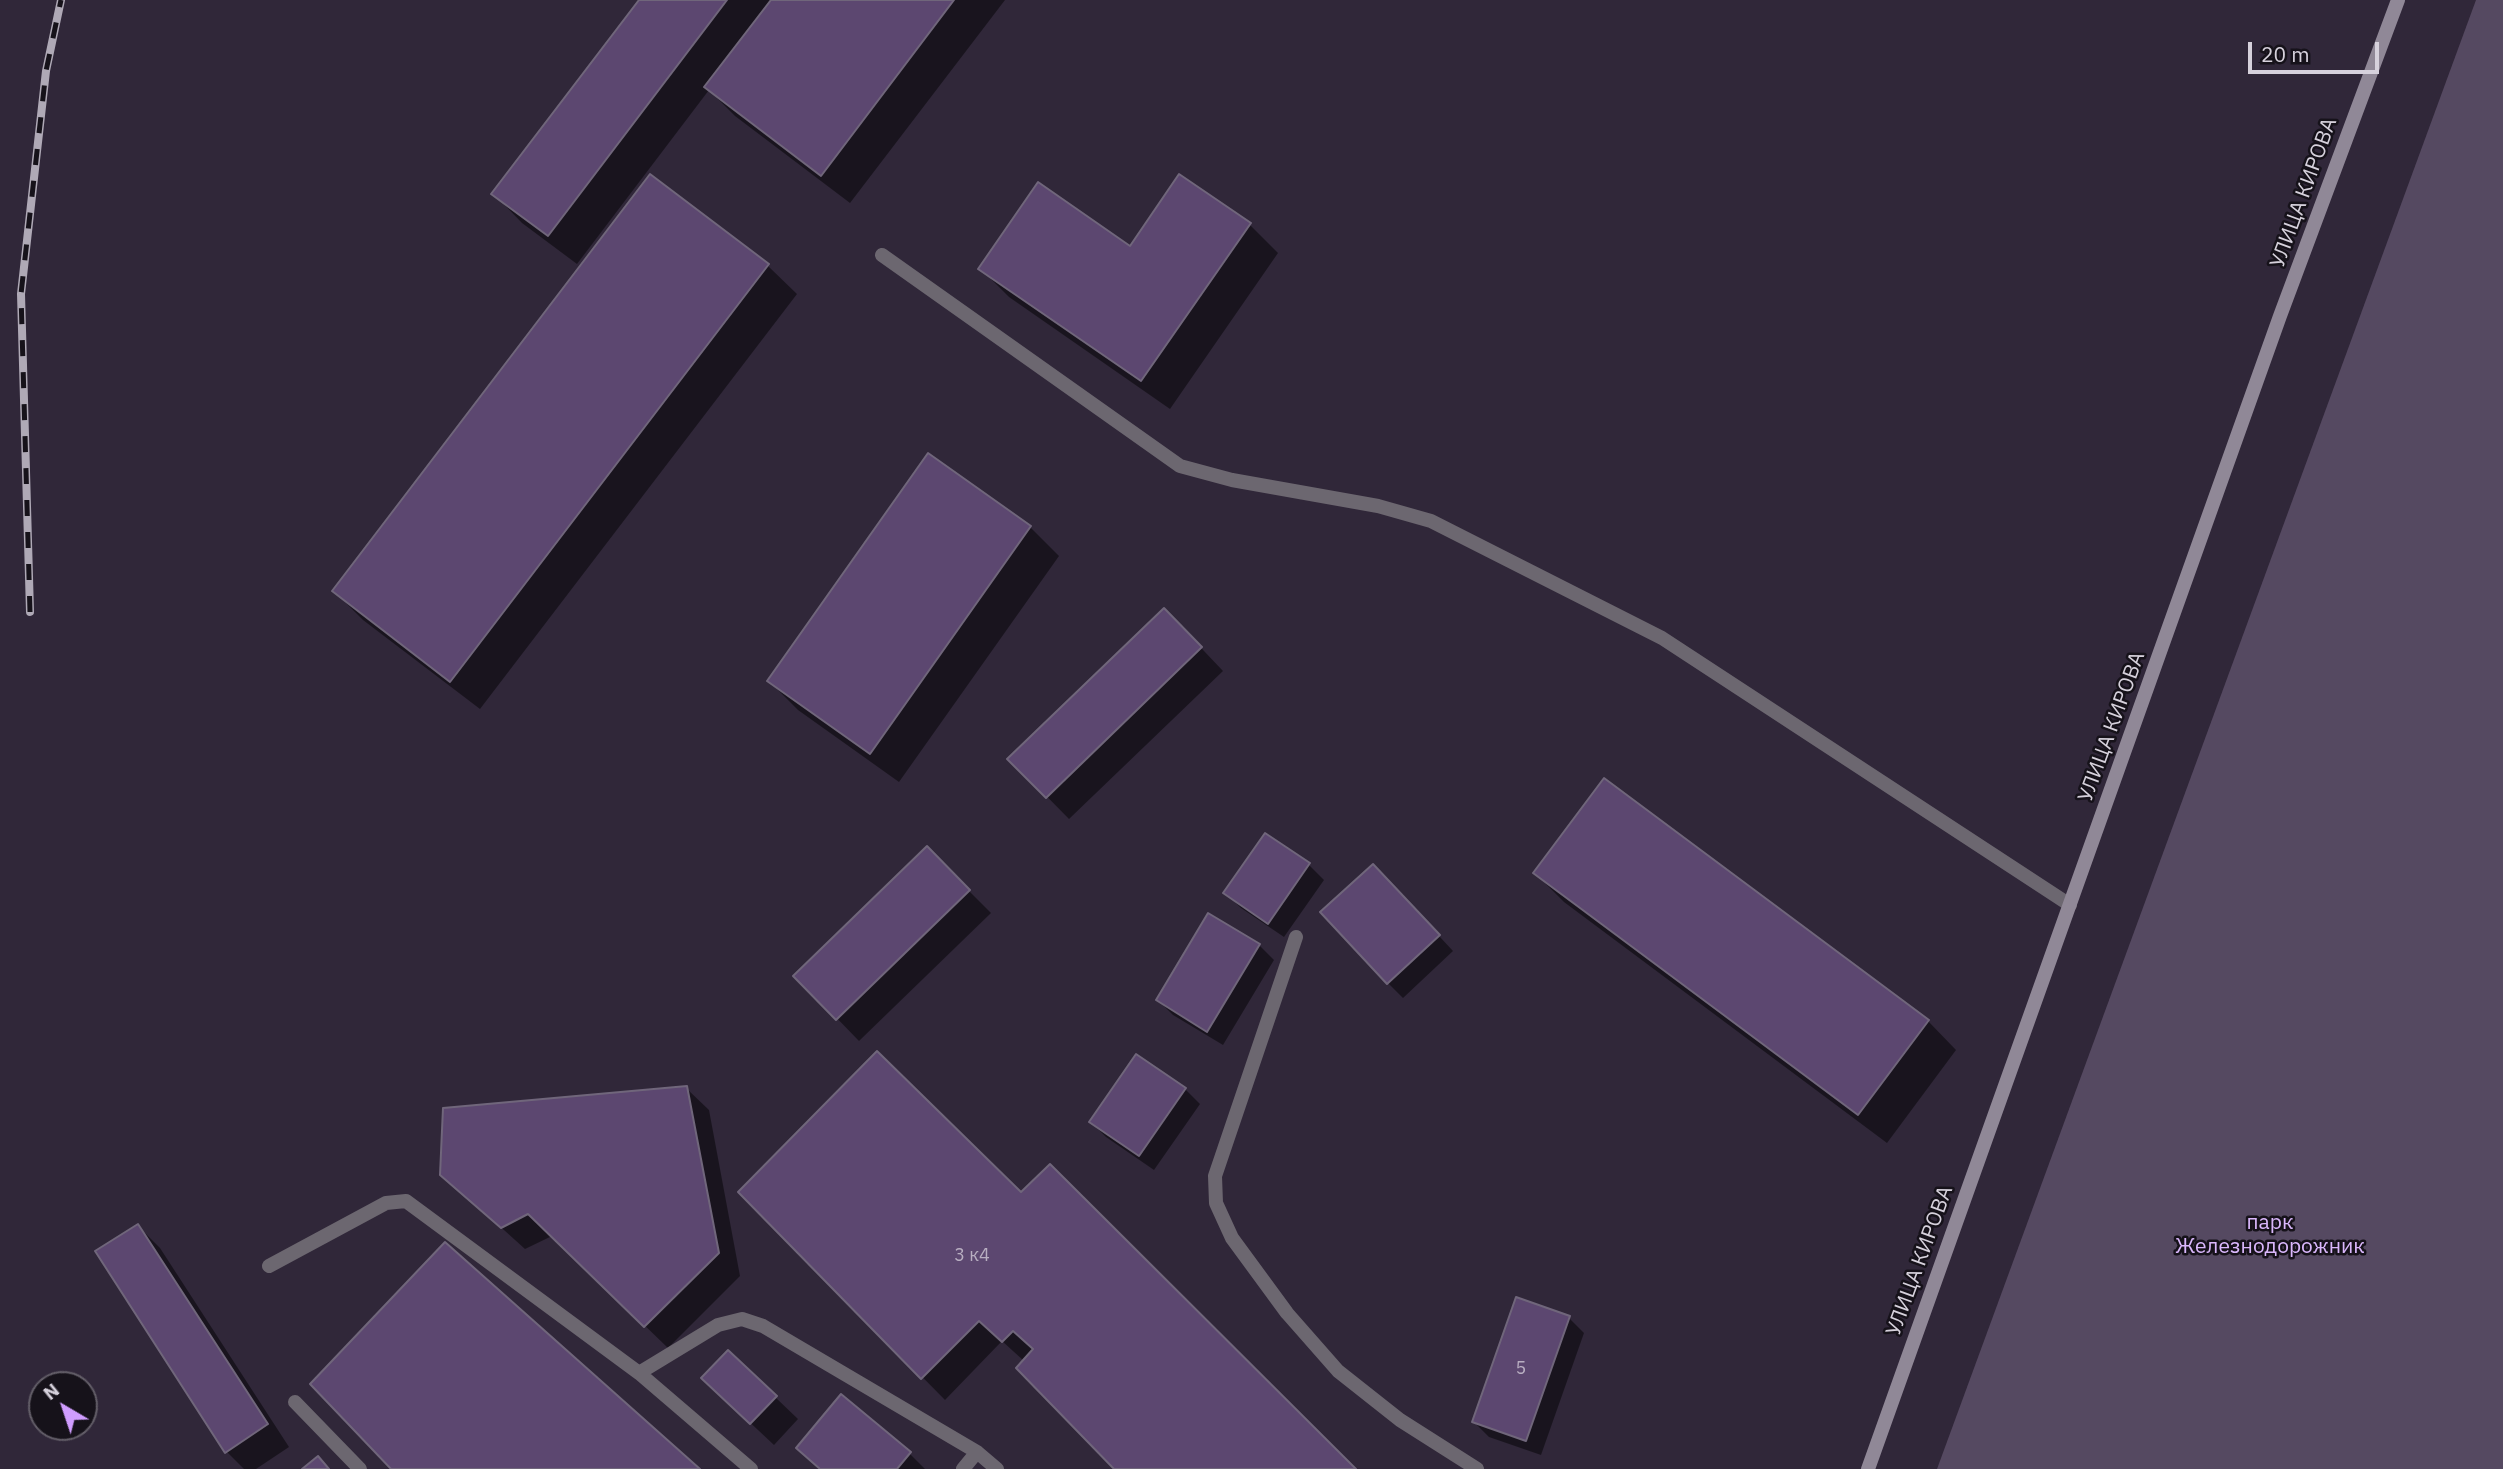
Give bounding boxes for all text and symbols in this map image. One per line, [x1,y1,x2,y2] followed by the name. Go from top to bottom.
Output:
[2251,28,2382,72] scale bar
[2261,40,2310,68] text: 20 m
[2265,115,2343,271] street label: УЛИЦА КИРОВА
[2073,649,2151,805] street label: УЛИЦА КИРОВА
[1881,1183,1959,1339] street label: УЛИЦА КИРОВА
[2175,1210,2365,1260] park label: парк Железнодорожник
[954,1245,990,1267] house number: 3 к4
[1516,1358,1526,1380] house number: 5
[28,1371,98,1441] north arrow
[38,1378,64,1405] text: N

